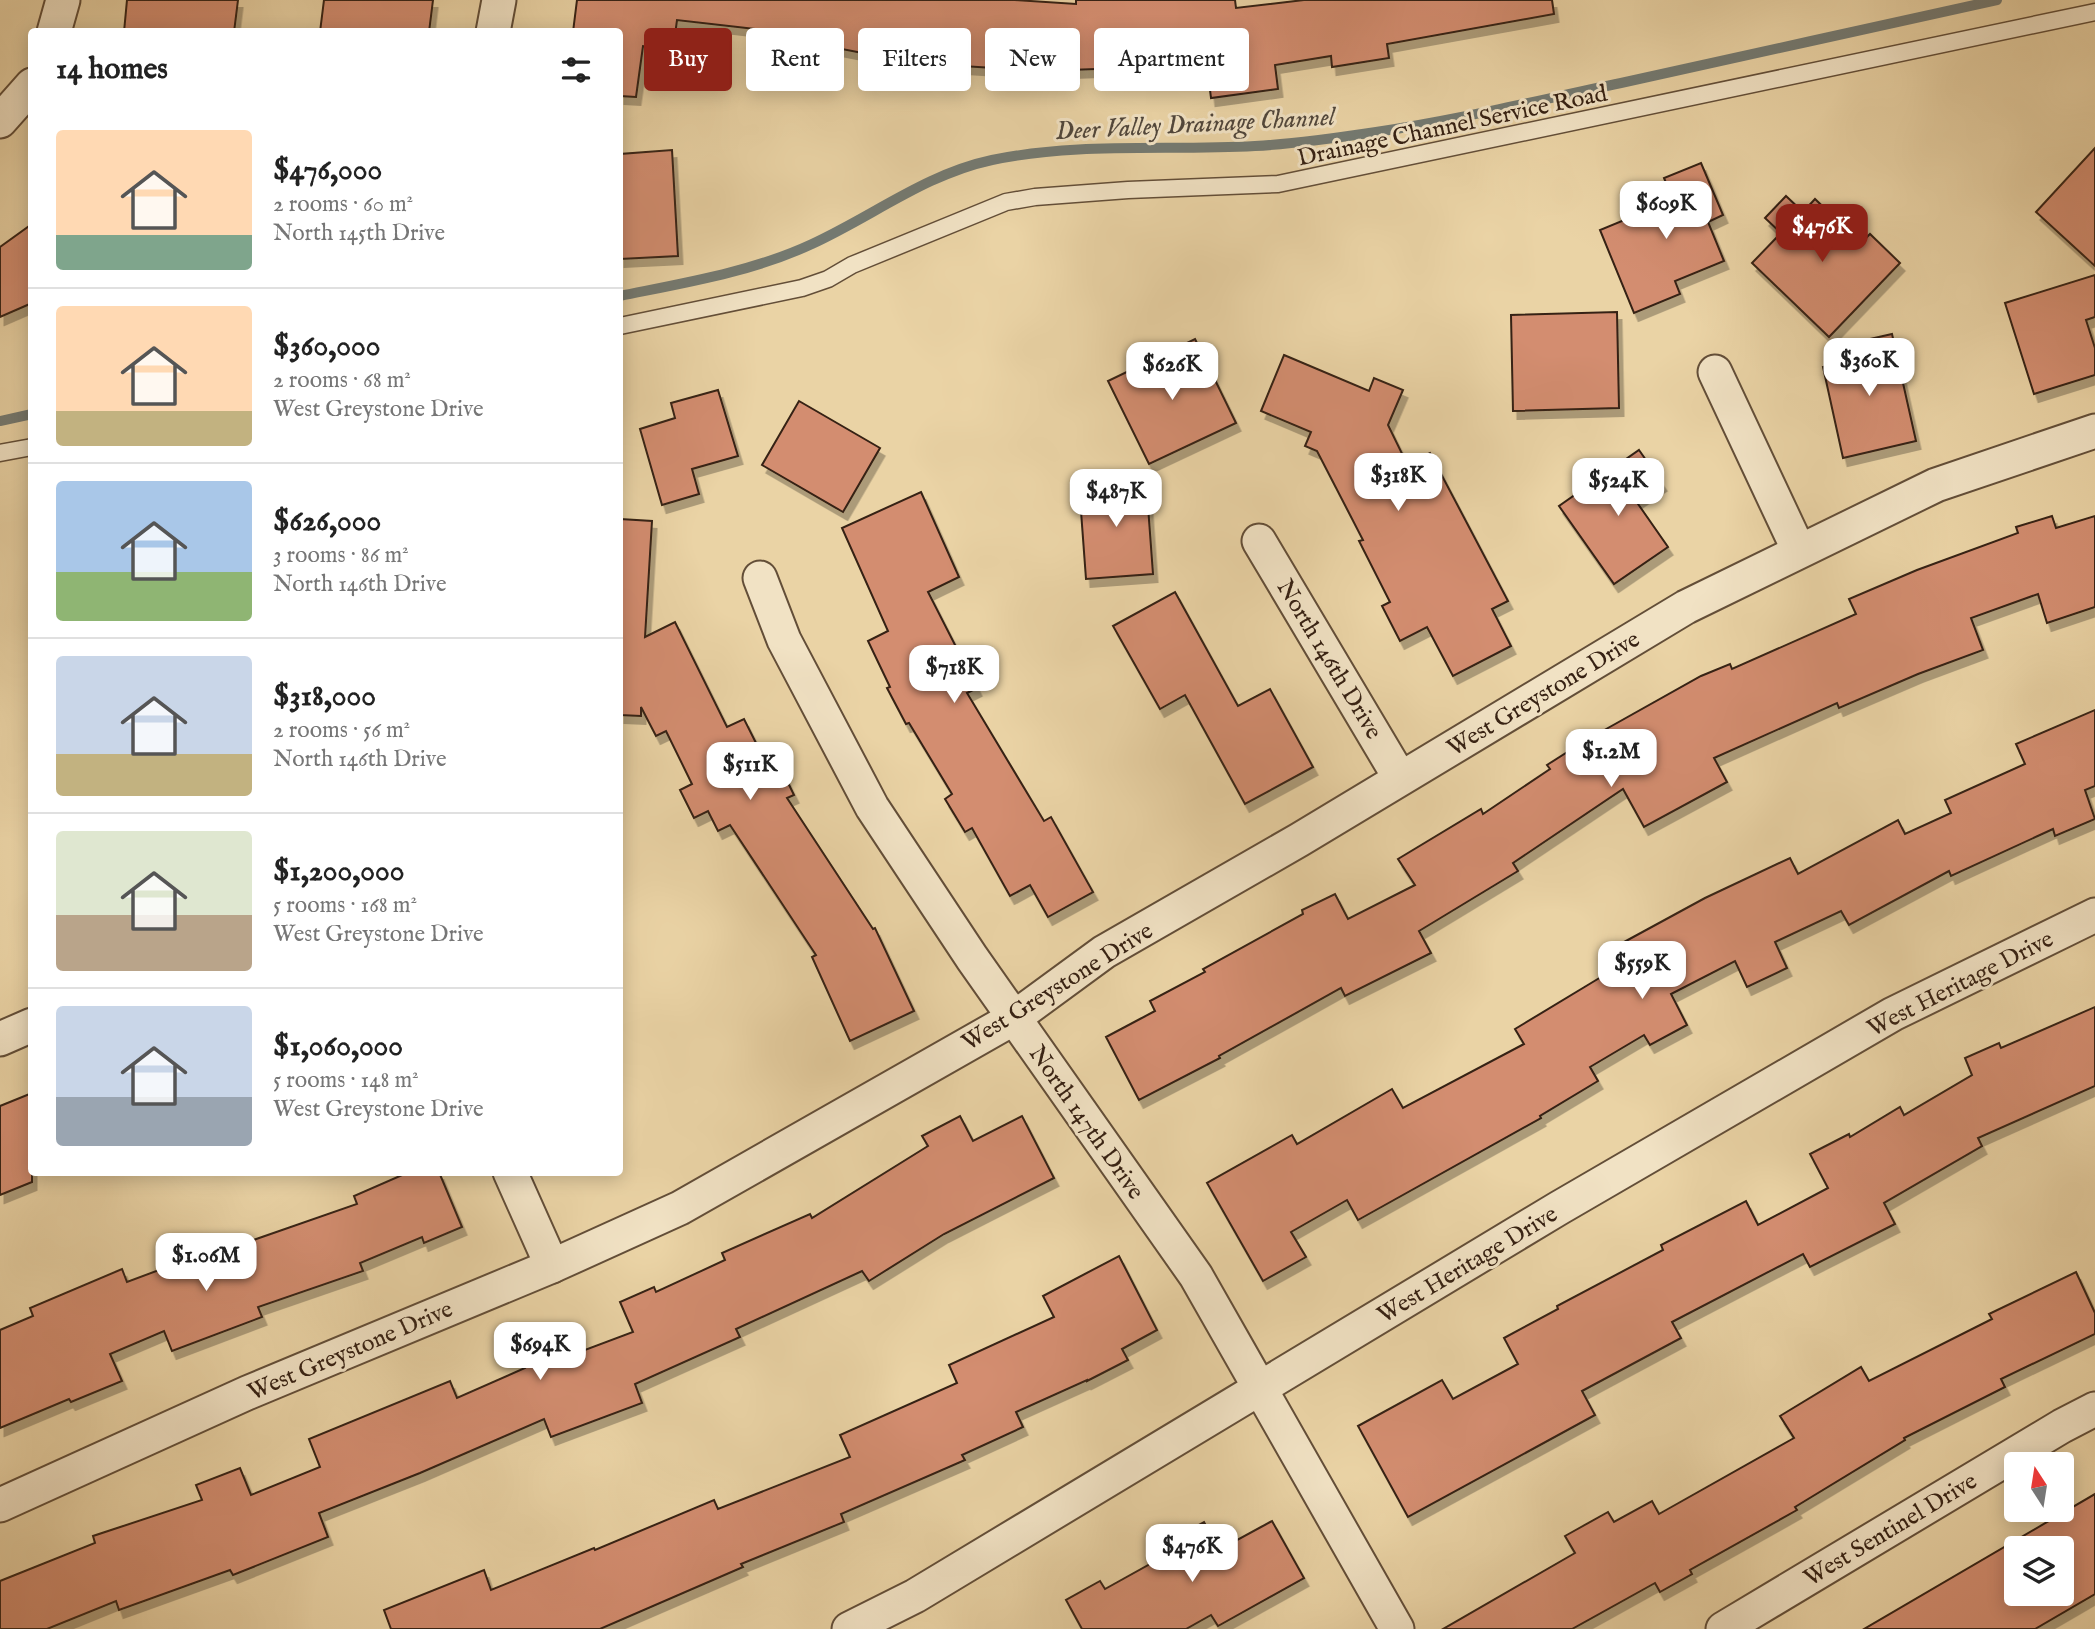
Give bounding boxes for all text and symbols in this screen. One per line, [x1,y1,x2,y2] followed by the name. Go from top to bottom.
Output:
[644,28,732,91] chip: Buy
[746,28,844,91] chip: Rent
[858,28,971,91] chip: Filters
[985,28,1080,91] chip: New
[1094,28,1249,91] chip: Apartment
[56,51,168,89] text: 14 homes
[557,51,595,89] icon: filters
[1295,78,1610,174] street label: Drainage Channel Service Road
[1055,101,1338,149] water label: Deer Valley Drainage Channel
[273,152,382,190] text: $476,000
[112,158,196,242] icon: home
[1617,182,1715,241] pin: $609K
[1636,189,1696,218] text: $609K
[273,190,413,219] text: 2 rooms · 60 m²
[1773,204,1871,264] pin: $476K
[1792,212,1852,241] text: $476K
[273,219,445,248] text: North 145th Drive
[273,328,380,366] text: $360,000
[112,334,196,418] icon: home
[1820,338,1918,398] pin: $360K
[1123,342,1221,402] pin: $626K
[1840,346,1898,375] text: $360K
[1142,350,1202,379] text: $626K
[273,366,411,395] text: 2 rooms · 68 m²
[273,395,484,424] text: West Greystone Drive
[1349,454,1447,513] pin: $318K
[1569,458,1667,518] pin: $524K
[1370,461,1426,490] text: $318K
[1588,466,1648,495] text: $524K
[1067,470,1165,529] pin: $487K
[1086,477,1146,506] text: $487K
[273,503,381,541] text: $626,000
[112,509,196,593] icon: home
[273,541,409,570] text: 3 rooms · 86 m²
[273,570,446,599] text: North 146th Drive
[1269,574,1389,745] street label: North 146th Drive
[1442,624,1646,764] street label: West Greystone Drive
[905,646,1003,705] pin: $718K
[925,653,983,682] text: $718K
[273,678,376,716] text: $318,000
[112,684,196,768] icon: home
[273,716,410,745] text: 2 rooms · 56 m²
[1562,730,1660,789] pin: $1.2M
[1582,737,1640,766] text: $1.2M
[701,742,799,802] pin: $511K
[273,745,446,774] text: North 146th Drive
[723,750,777,779] text: $511K
[273,853,405,891] text: $1,200,000
[112,859,196,943] icon: home
[273,891,417,920] text: 5 rooms · 168 m²
[956,916,1159,1059] street label: West Greystone Drive
[273,920,484,949] text: West Greystone Drive
[1862,924,2059,1045] street label: West Heritage Drive
[1593,942,1691,1001] pin: $559K
[1614,949,1670,978] text: $559K
[273,1028,403,1066] text: $1,060,000
[112,1034,196,1118] icon: home
[1021,1040,1150,1206] street label: North 147th Drive
[273,1066,419,1095] text: 5 rooms · 148 m²
[273,1095,484,1124] text: West Greystone Drive
[1372,1199,1564,1331] street label: West Heritage Drive
[149,1234,263,1293] pin: $1.06M
[172,1241,240,1270] text: $1.06M
[243,1294,458,1409] street label: West Greystone Drive
[491,1322,589,1382] pin: $694K
[510,1330,570,1359] text: $694K
[2004,1452,2074,1522] north arrow
[2004,1452,2074,1606] map controls
[1798,1466,1983,1594] street label: West Sentinel Drive
[1143,1524,1241,1584] pin: $476K
[1162,1532,1222,1561] text: $476K
[2004,1536,2074,1606] button: layers

